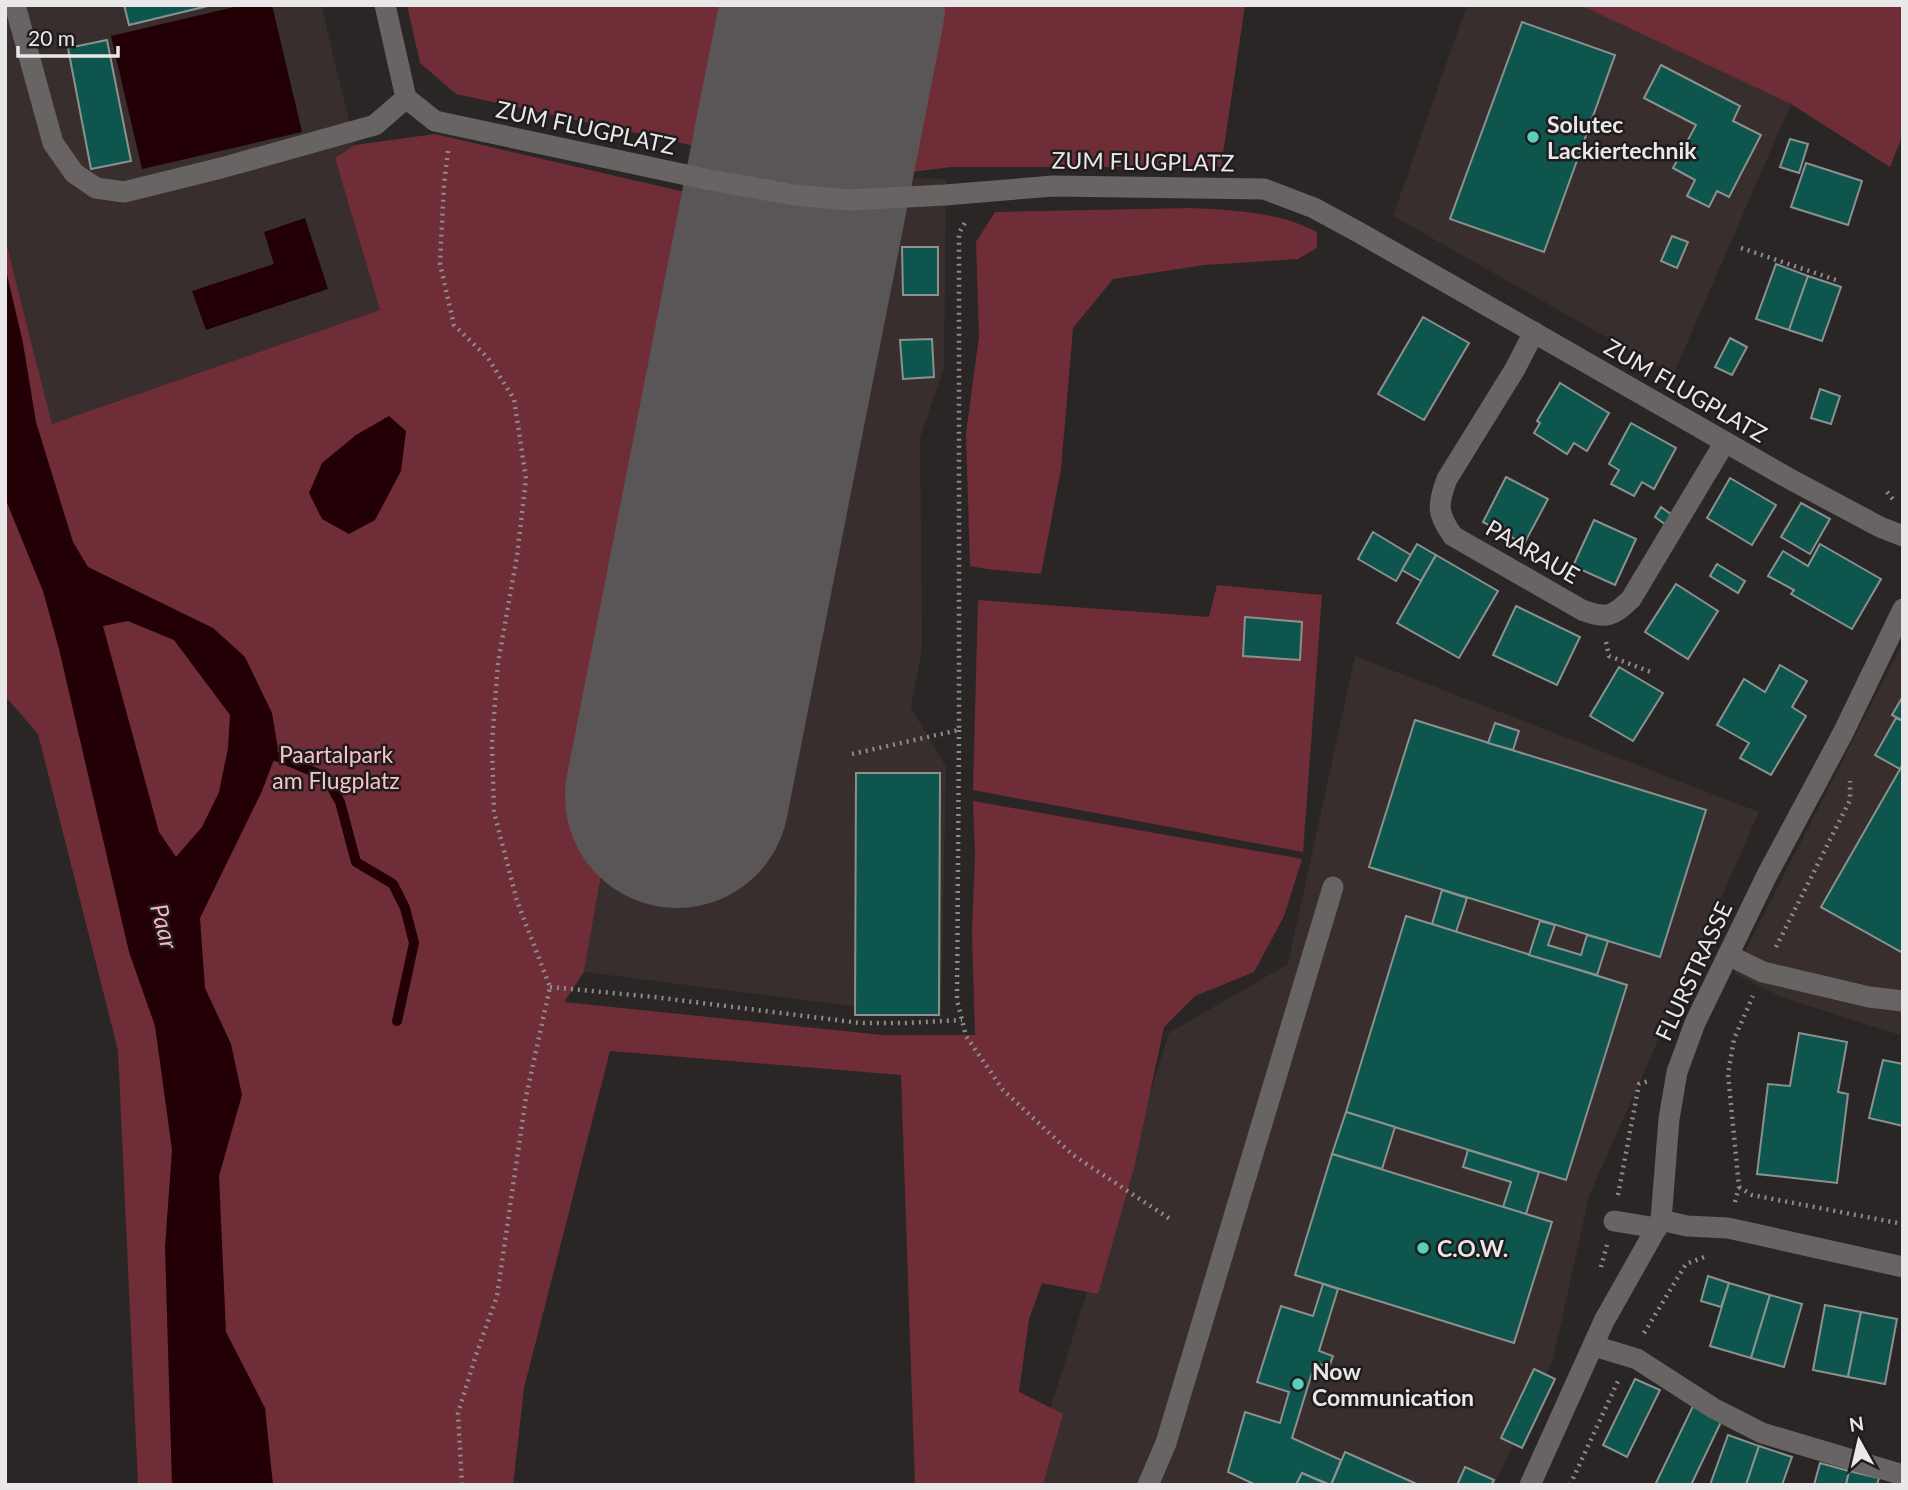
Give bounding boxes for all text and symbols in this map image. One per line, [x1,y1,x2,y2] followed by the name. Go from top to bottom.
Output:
[18,14,117,58] scale bar
[28,25,75,50] text: 20 m
[494,94,679,160] street label: ZUM FLUGPLATZ
[1547,110,1697,164] place label: Solutec Lackiertechnik
[1525,129,1541,145] marker: Solutec Lackiertechnik
[1051,145,1235,177] street label: ZUM FLUGPLATZ
[1600,332,1772,448] street label: ZUM FLUGPLATZ
[1481,513,1585,589] street label: PAARAUE
[272,740,400,794] park label: Paartalpark am Flugplatz
[1649,897,1737,1045] street label: FLURSTRASSE
[145,900,185,952] water label: Paar
[1437,1234,1508,1262] place label: C.O.W.
[1415,1240,1431,1256] marker: C.O.W.
[1312,1357,1474,1411] place label: Now Communication
[1290,1376,1306,1392] marker: Now Communication
[1824,1406,1894,1476] north arrow
[1848,1411,1865,1436] text: N

